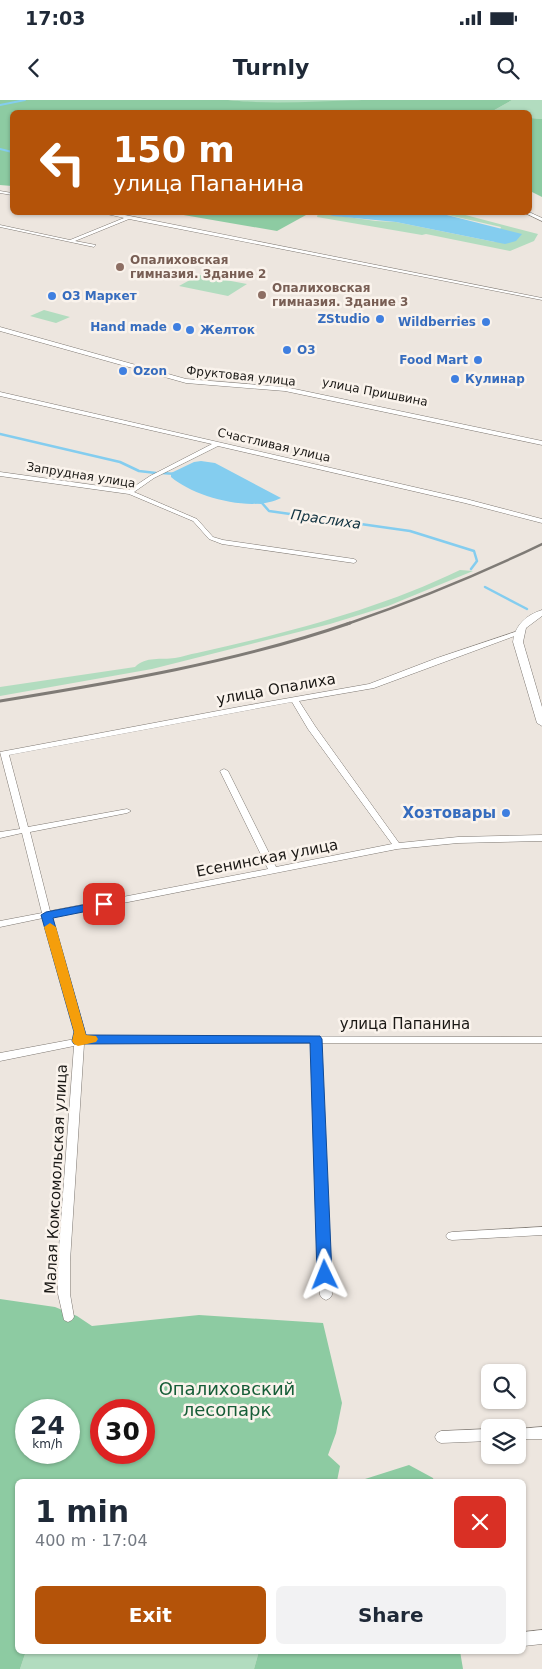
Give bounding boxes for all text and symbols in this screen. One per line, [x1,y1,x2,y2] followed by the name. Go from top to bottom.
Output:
[25,7,85,29] text: 17:03
[20,54,48,82] icon: back
[494,54,522,82] icon: search
[233,55,309,80] text: Turnly
[30,130,95,195] icon: left
[113,130,235,170] text: 150 m
[113,171,304,196] text: улица Папанина
[130,253,266,281] place label: Опалиховская гимназия. Здание 2
[114,261,126,273] marker: Опалиховская гимназия. Здание 2
[272,281,408,309] place label: Опалиховская гимназия. Здание 3
[62,289,137,303] place label: О3 Маркет
[256,289,268,301] marker: Опалиховская гимназия. Здание 3
[46,290,58,302] marker: О3 Маркет
[317,312,370,326] place label: ZStudio
[374,313,386,325] marker: ZStudio
[398,315,476,329] place label: Wildberries
[480,316,492,328] marker: Wildberries
[90,320,167,334] place label: Hand made
[171,321,183,333] marker: Hand made
[200,323,255,337] place label: Желток
[184,324,196,336] marker: Желток
[297,343,316,357] place label: О3
[281,344,293,356] marker: О3
[399,353,468,367] place label: Food Mart
[472,354,484,366] marker: Food Mart
[185,363,297,389] street label: Фруктовая улица
[133,364,167,378] place label: Ozon
[117,365,129,377] marker: Ozon
[465,372,525,386] place label: Кулинар
[449,373,461,385] marker: Кулинар
[321,375,429,409] street label: улица Пришвина
[216,425,332,465] street label: Счастливая улица
[25,459,137,491] street label: Запрудная улица
[290,506,362,532] water label: Праслиха
[215,670,337,708] street label: улица Опалиха
[402,804,496,822] place label: Хозтовары
[500,807,512,819] marker: Хозтовары
[194,835,340,881] street label: Есенинская улица
[83,883,125,925] pin
[90,890,118,918] icon: arrive
[340,1015,470,1033] street label: улица Папанина
[41,1064,71,1294] street label: Малая Комсомольская улица
[298,1248,350,1300] position arrow
[481,1364,526,1464] map controls
[481,1364,526,1409] button: search
[159,1378,295,1420] park label: Опалиховский лесопарк
[90,1399,155,1464] speed limit sign: 30
[30,1411,65,1440] text: 24
[481,1419,526,1464] button: layers
[32,1437,63,1451] text: km/h
[35,1494,129,1529] text: 1 min
[454,1496,506,1548] button: close
[35,1531,148,1550] text: 400 m · 17:04
[35,1586,266,1644] button: Exit
[276,1586,506,1644] button: Share

